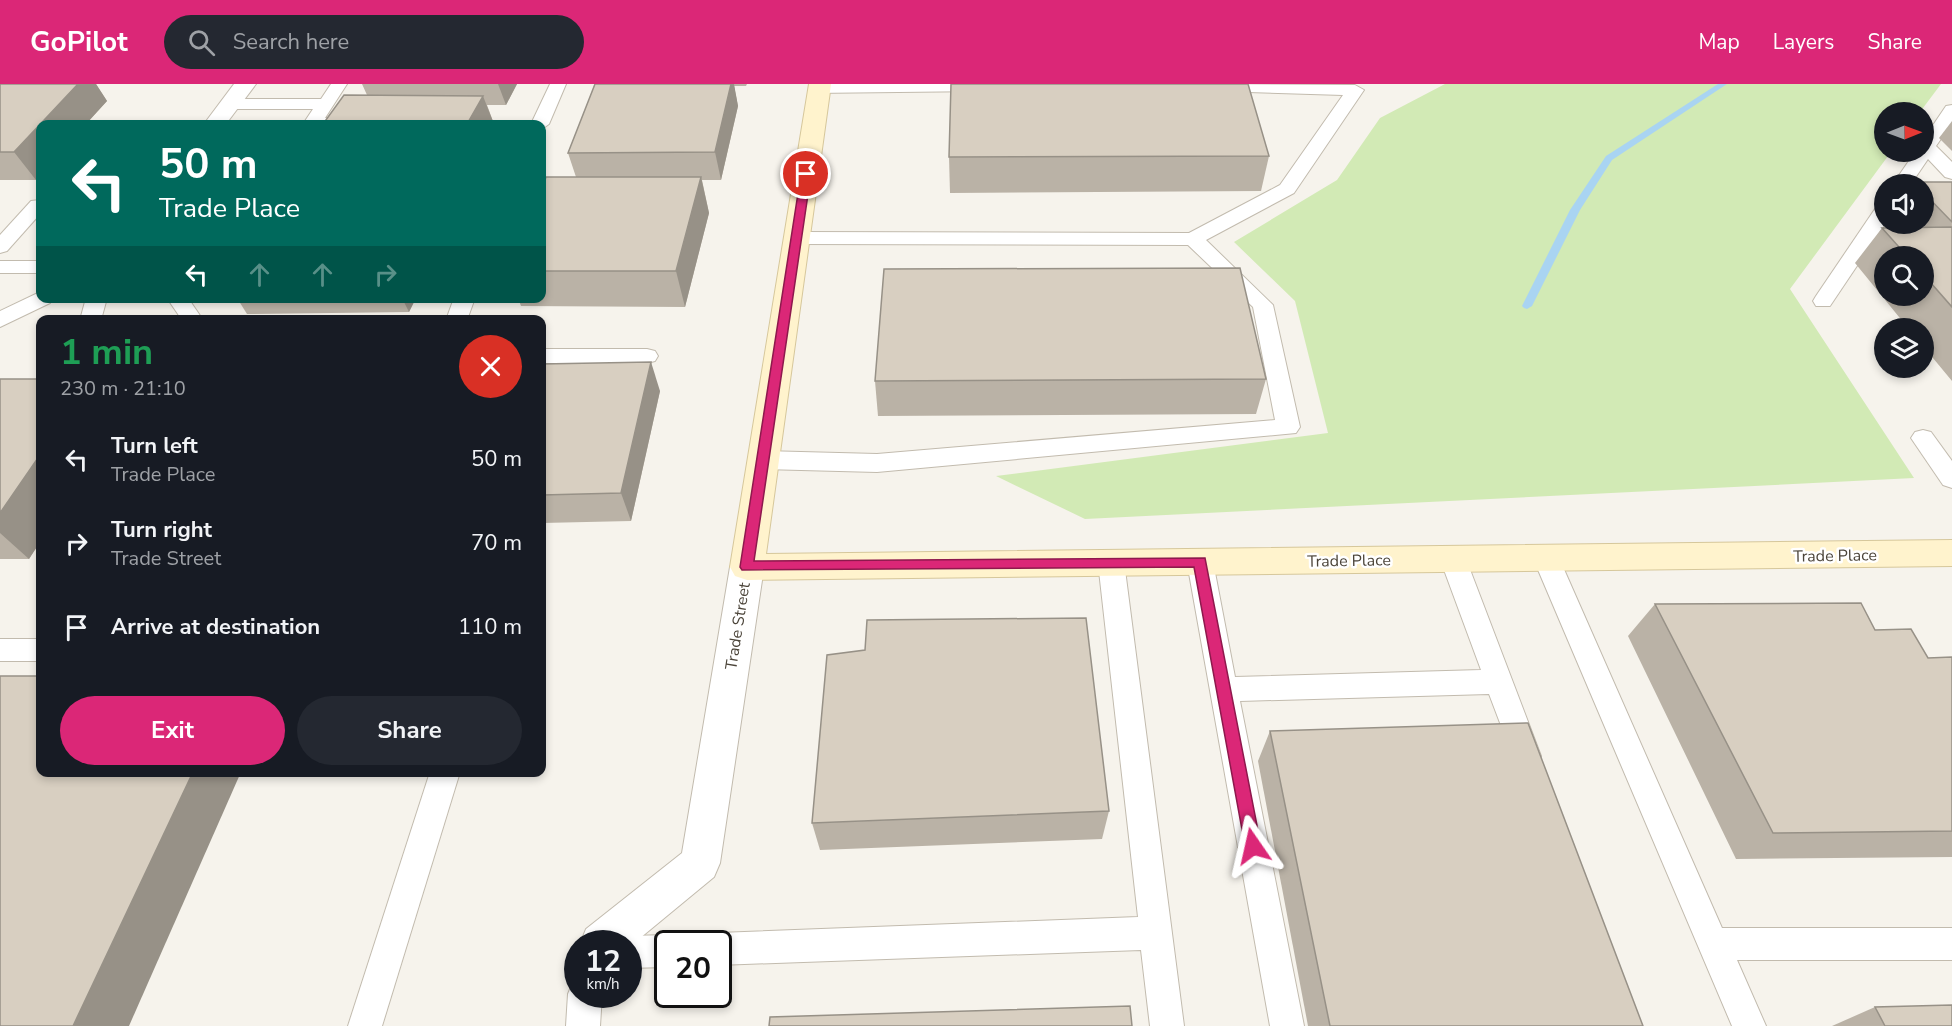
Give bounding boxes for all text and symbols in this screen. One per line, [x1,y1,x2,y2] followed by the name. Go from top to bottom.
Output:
[164,15,584,69] search box
[30,23,128,61] text: GoPilot
[185,26,218,59] icon: search
[233,27,349,57] text: Search here
[1698,28,1740,56] text: Map
[1773,28,1834,56] text: Layers
[1867,28,1922,56] text: Share
[1874,102,1934,162] north arrow
[1874,102,1934,378] map controls
[159,136,258,193] text: 50 m
[60,144,138,222] icon: left
[780,148,831,199] pin
[789,157,822,190] icon: arrive
[1874,174,1934,234] button: sound
[159,190,300,227] text: Trade Place
[1874,246,1934,306] button: search
[180,258,213,291] icon: left
[243,258,276,291] icon: ahead
[306,258,339,291] icon: ahead
[369,258,402,291] icon: right
[1874,318,1934,378] button: layers
[60,328,153,377] text: 1 min
[459,335,522,398] button: close
[60,375,186,402] text: 230 m · 21:10
[111,431,198,461] text: Turn left
[60,443,93,476] icon: left
[471,444,522,474] text: 50 m
[111,461,216,488] text: Trade Place
[111,515,212,545] text: Turn right
[60,527,93,560] icon: right
[471,528,522,558] text: 70 m
[1793,544,1877,568] street label: Trade Place
[111,545,221,572] text: Trade Street
[1307,549,1391,573] street label: Trade Place
[720,581,756,671] street label: Trade Street
[60,611,93,644] icon: arrive
[111,612,320,642] text: Arrive at destination
[458,612,522,642] text: 110 m
[60,696,285,765] button: Exit
[297,696,522,765] button: Share
[1221,814,1285,878] position arrow
[654,930,732,1008] speed limit sign: 20
[585,941,621,982] text: 12
[586,974,620,994] text: km/h

